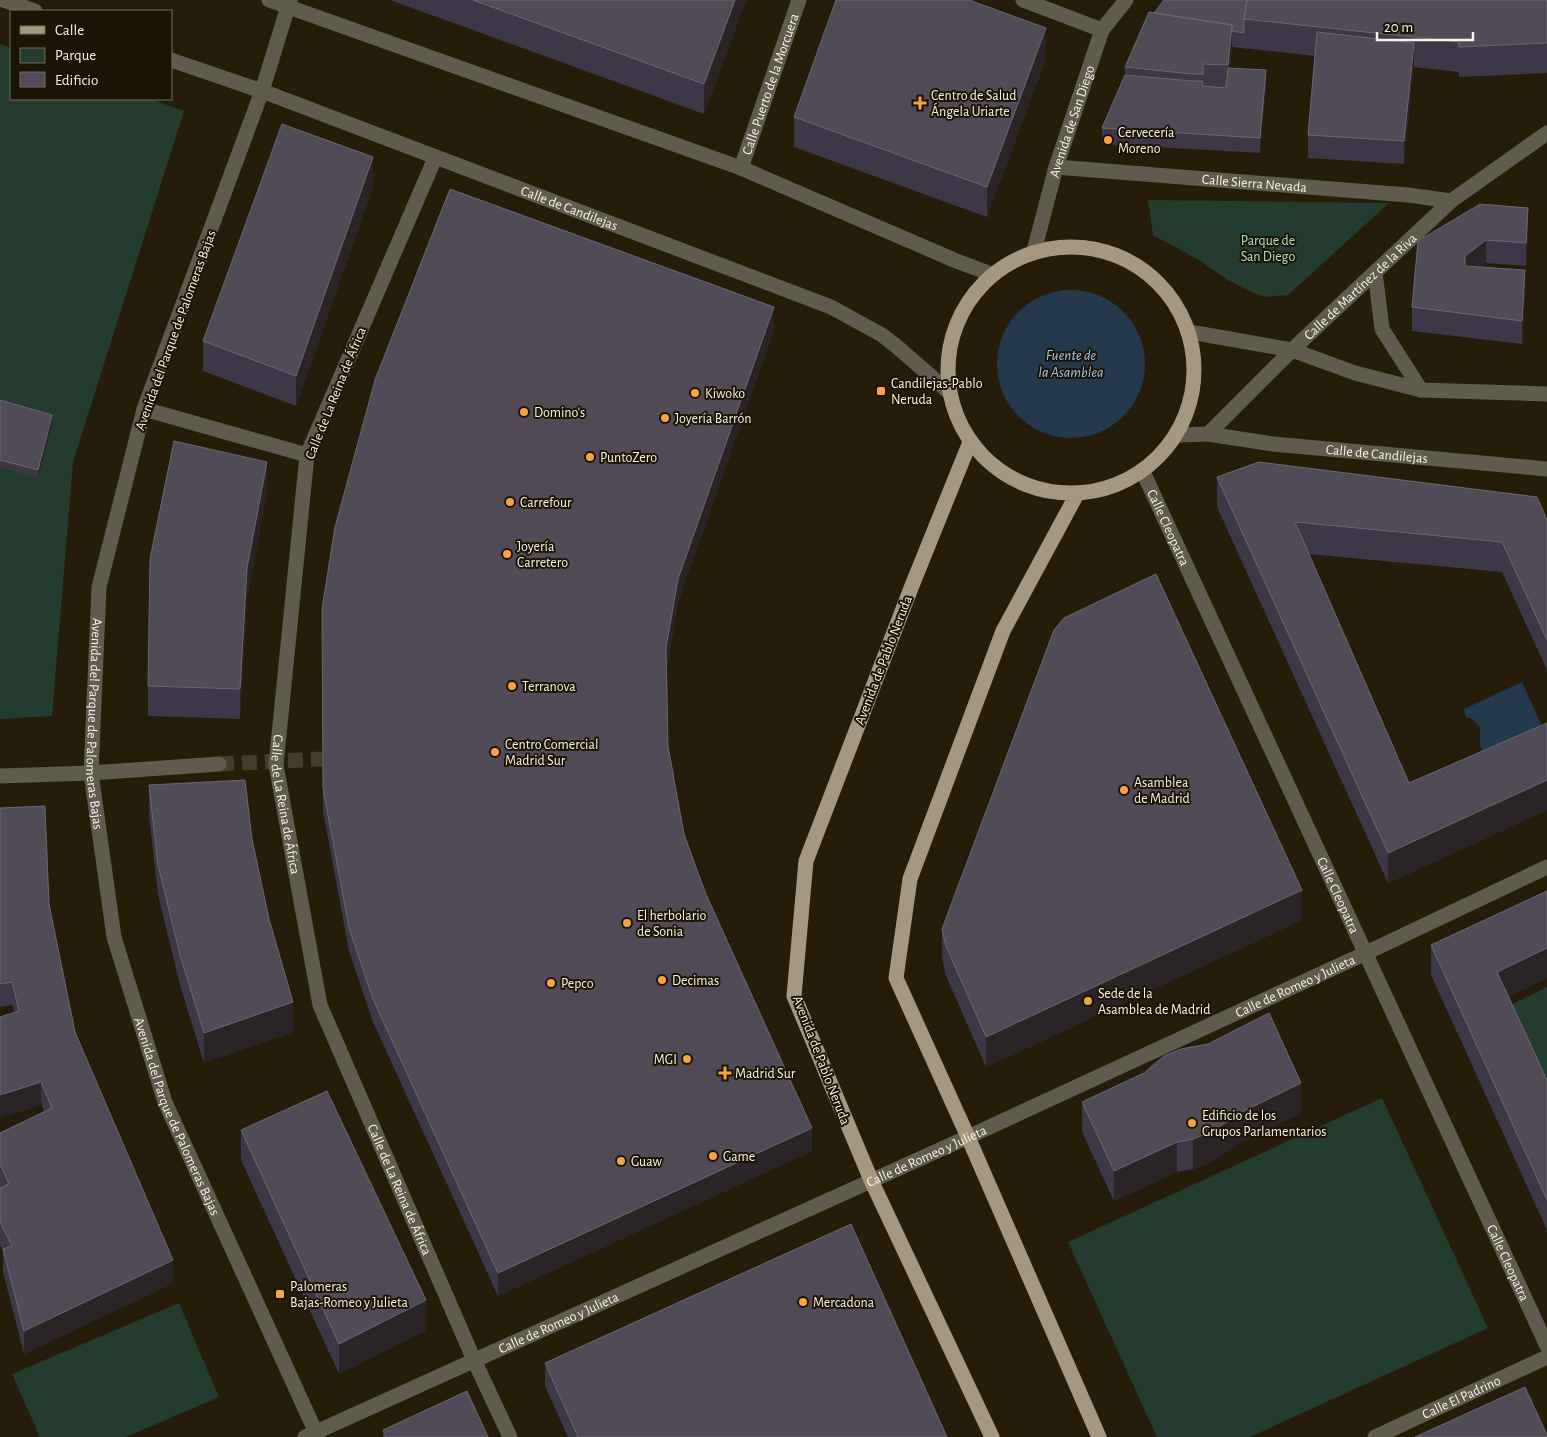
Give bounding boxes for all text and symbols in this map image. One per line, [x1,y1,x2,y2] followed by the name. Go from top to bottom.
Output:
[10,10,172,100] legend
[1377,10,1473,42] scale bar
[740,11,802,157] street label: Calle Puerto de la Morcuera
[1384,20,1413,35] text: 20 m
[55,23,84,38] text: Calle
[55,48,96,63] text: Parque
[1048,64,1098,179] street label: Avenida de San Diego
[55,73,98,88] text: Edificio
[931,89,1016,119] place label: Centro de Salud Ángela Uriarte
[913,96,927,110] marker: Centro de Salud Ángela Uriarte
[1118,126,1175,156] place label: Cervecería Moreno
[1102,134,1114,146] marker: Cervecería Moreno
[1201,173,1308,195] street label: Calle Sierra Nevada
[519,184,619,233] street label: Calle de Candilejas
[133,228,219,432] street label: Avenida del Parque de Palomeras Bajas
[1302,231,1420,343] street label: Calle de Martínez de la Riva
[1241,234,1295,264] park label: Parque de San Diego
[300,324,369,461] street label: Calle de La Reina de África
[1038,348,1104,380] water label: Fuente de la Asamblea
[891,377,983,407] place label: Candilejas-Pablo Neruda
[875,385,887,397] marker: Candilejas-Pablo Neruda
[689,387,701,399] marker: Kiwoko
[705,387,745,401] place label: Kiwoko
[518,406,530,418] marker: Domino's
[534,406,585,420] place label: Domino's
[659,412,671,424] marker: Joyería Barrón
[675,412,752,426] place label: Joyería Barrón
[1325,443,1428,466] street label: Calle de Candilejas
[584,451,596,463] marker: PuntoZero
[600,451,657,465] place label: PuntoZero
[1144,487,1192,569] street label: Calle Cleopatra
[504,496,516,508] marker: Carrefour
[520,496,572,510] place label: Carrefour
[517,540,568,570] place label: Joyería Carretero
[501,548,513,560] marker: Joyería Carretero
[853,593,915,727] street label: Avenida de Pablo Neruda
[83,618,105,830] street label: Avenida del Parque de Palomeras Bajas
[506,680,518,692] marker: Terranova
[522,680,576,694] place label: Terranova
[268,734,302,876] street label: Calle de La Reina de África
[505,738,598,768] place label: Centro Comercial Madrid Sur
[489,746,501,758] marker: Centro Comercial Madrid Sur
[1134,776,1190,806] place label: Asamblea de Madrid
[1118,784,1130,796] marker: Asamblea de Madrid
[1314,855,1362,936] street label: Calle Cleopatra
[637,909,707,939] place label: El herbolario de Sonia
[621,917,633,929] marker: El herbolario de Sonia
[1233,953,1358,1020] street label: Calle de Romeo y Julieta
[656,974,668,986] marker: Decimas
[672,974,719,988] place label: Decimas
[545,977,557,989] marker: Pepco
[561,977,594,991] place label: Pepco
[1098,987,1210,1017] place label: Sede de la Asamblea de Madrid
[790,994,852,1127] street label: Avenida de Pablo Neruda
[1082,995,1094,1007] marker: Sede de la Asamblea de Madrid
[131,1016,222,1218] street label: Avenida del Parque de Palomeras Bajas
[654,1053,677,1067] place label: MGI
[681,1053,693,1065] marker: MGI
[719,1067,731,1079] marker: Madrid Sur
[735,1067,796,1081] place label: Madrid Sur
[1202,1109,1326,1139] place label: Edificio de los Grupos Parlamentarios
[1186,1117,1198,1129] marker: Edificio de los Grupos Parlamentarios
[365,1122,434,1258] street label: Calle de La Reina de África
[865,1123,989,1190] street label: Calle de Romeo y Julieta
[707,1150,719,1162] marker: Game
[723,1150,755,1164] place label: Game
[615,1155,627,1167] marker: Guaw
[631,1155,663,1169] place label: Guaw
[1484,1223,1531,1304] street label: Calle Cleopatra
[290,1280,408,1310] place label: Palomeras Bajas-Romeo y Julieta
[274,1288,286,1300] marker: Palomeras Bajas-Romeo y Julieta
[496,1290,621,1357] street label: Calle de Romeo y Julieta
[797,1296,809,1308] marker: Mercadona
[813,1296,875,1310] place label: Mercadona
[1420,1374,1503,1422] street label: Calle El Padrino

